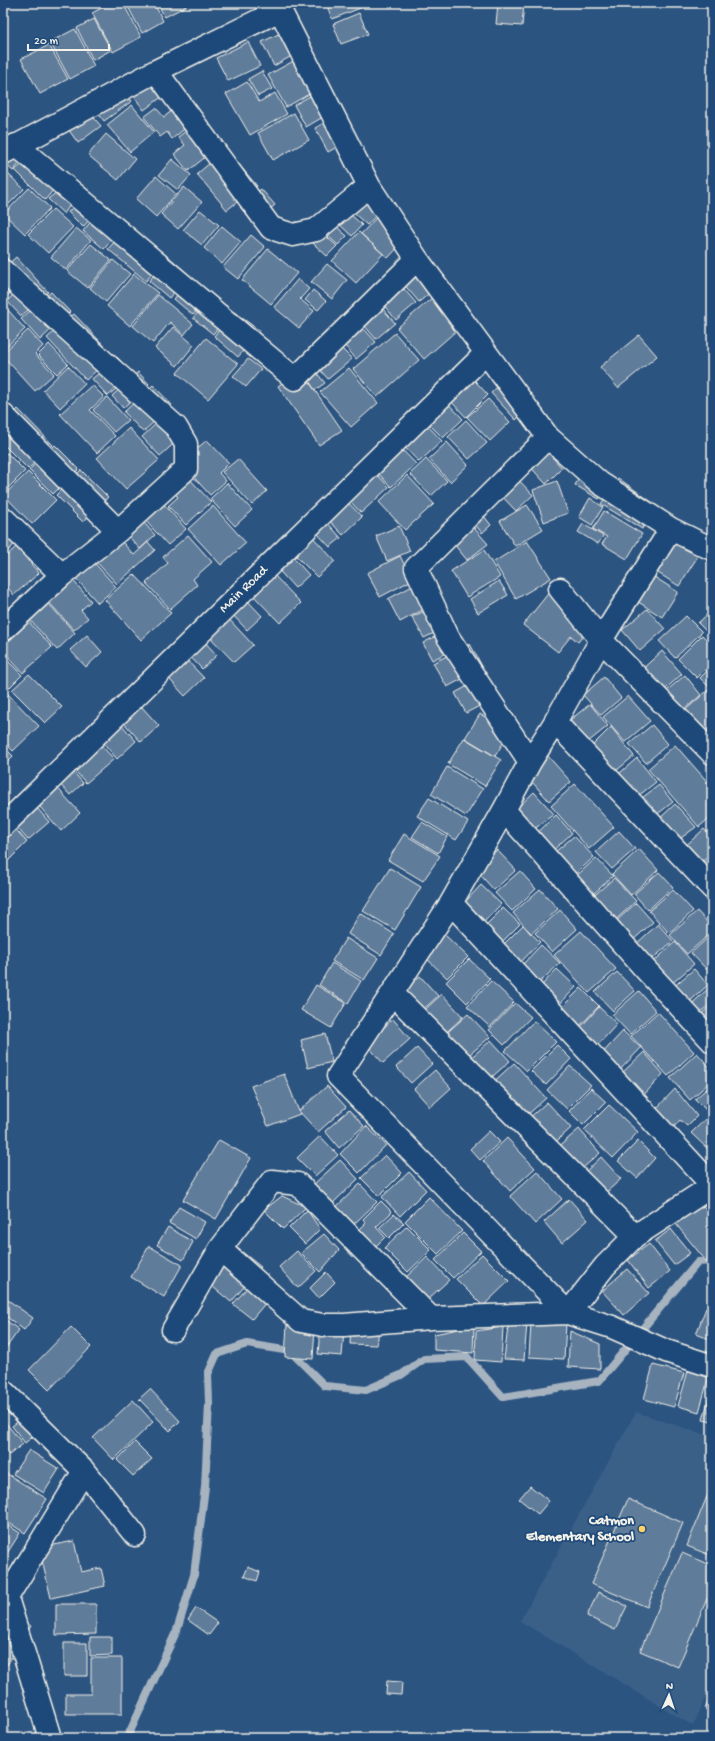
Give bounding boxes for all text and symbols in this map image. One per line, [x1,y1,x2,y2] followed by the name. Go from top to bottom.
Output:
[28,26,109,52] scale bar
[34,35,59,49] text: 20 m
[216,561,273,617] street label: Main Road
[526,1513,634,1546] place label: Catmon Elementary School
[637,1524,647,1534] marker: Catmon Elementary School
[649,1675,689,1715] north arrow
[666,1681,673,1693] text: N

